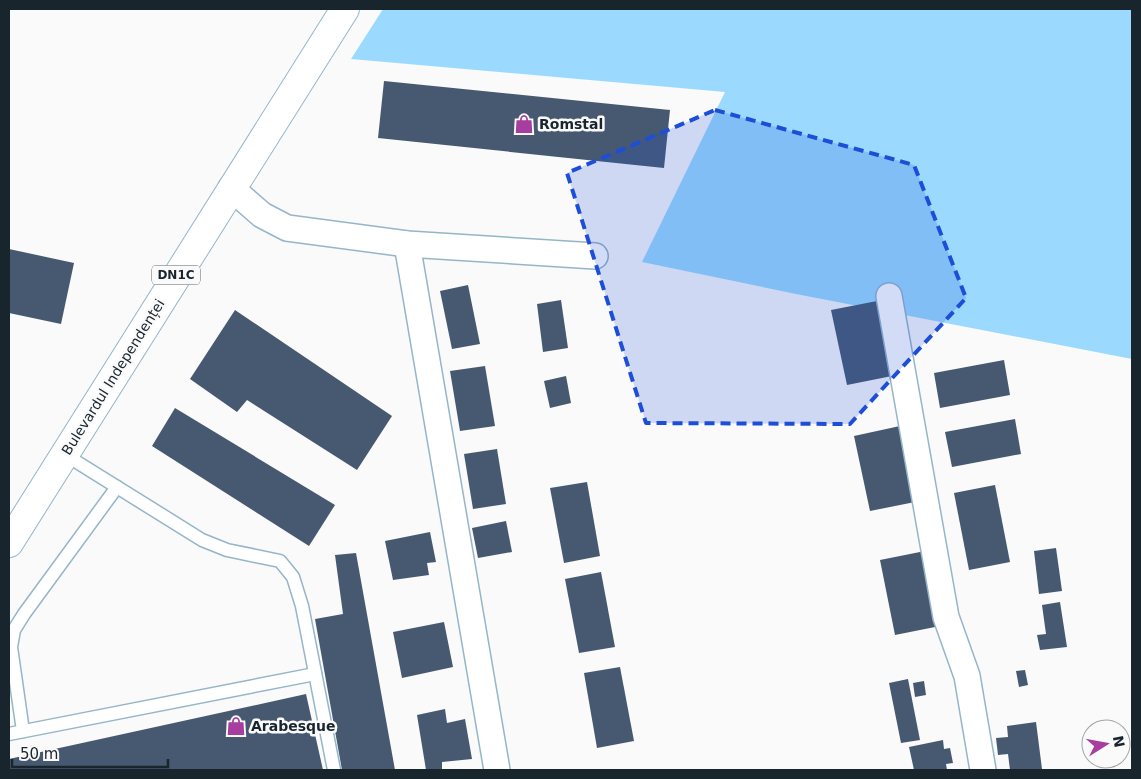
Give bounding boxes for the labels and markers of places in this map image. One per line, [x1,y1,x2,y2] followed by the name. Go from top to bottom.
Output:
[513,113,535,135] shop icon: Romstal
[539,116,603,132] place label: Romstal
[225,715,247,737] shop icon: Arabesque
[251,718,336,734] place label: Arabesque

